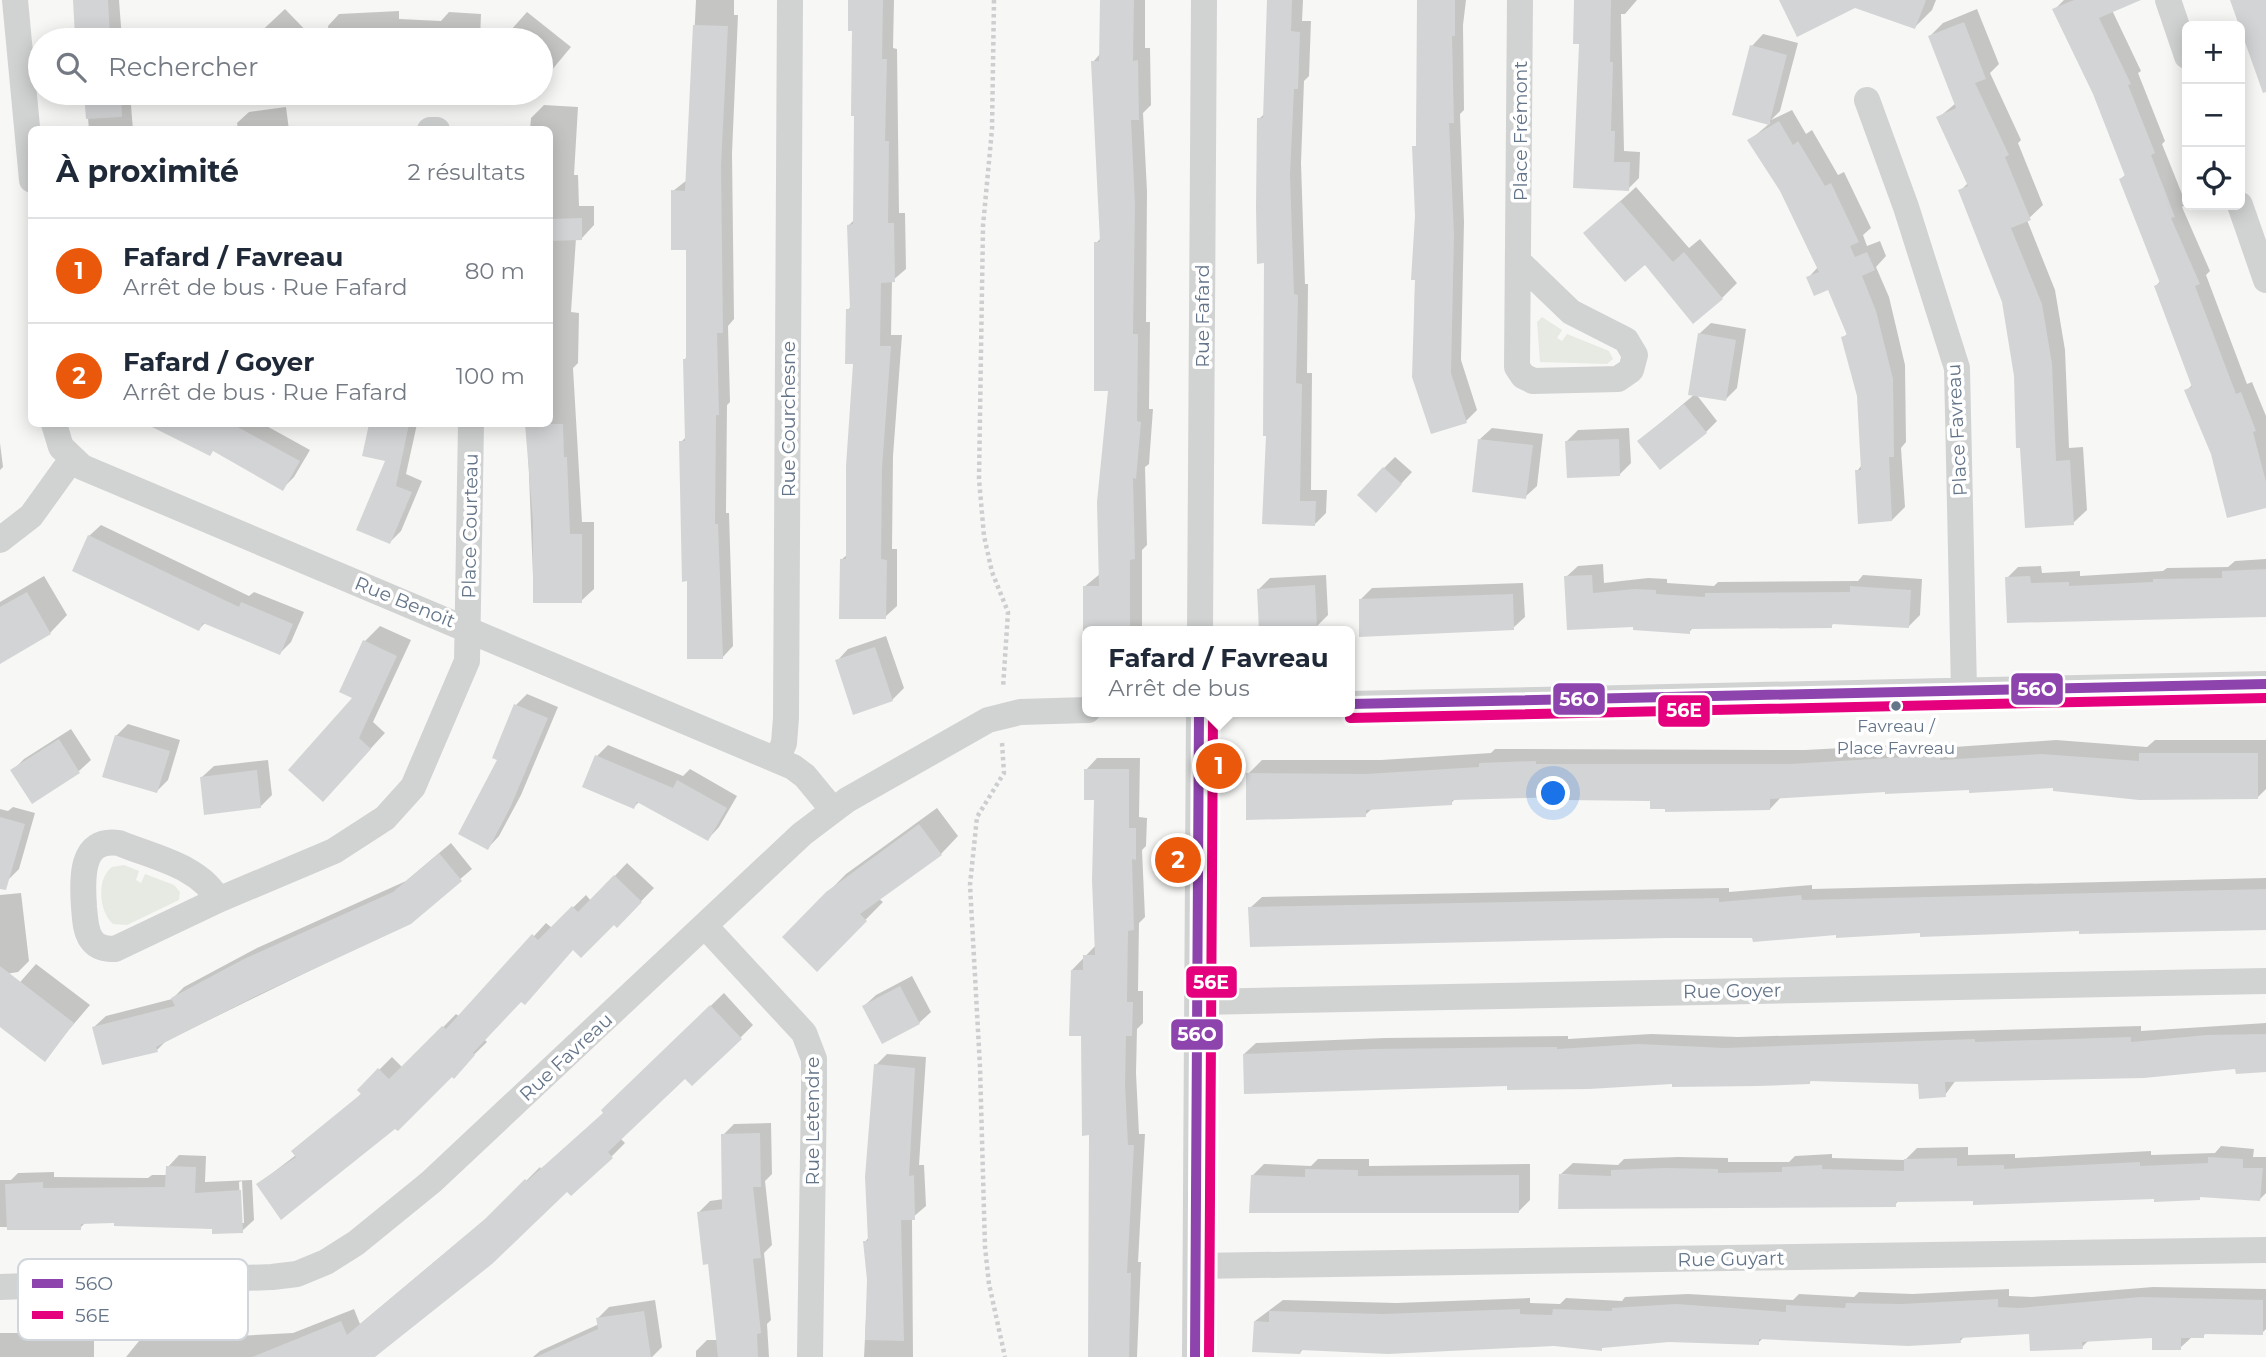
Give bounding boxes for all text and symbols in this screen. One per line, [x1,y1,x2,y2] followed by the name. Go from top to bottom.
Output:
[2182,21,2245,210] map controls
[2182,21,2245,84] button: +
[28,28,553,105] search box
[52,48,90,86] icon: search
[108,51,258,83] text: Rechercher
[1509,61,1532,201] street label: Place Frémont
[2182,84,2245,147] button: −
[2182,147,2245,210] button: locate
[56,153,239,190] text: À proximité
[407,158,525,186] text: 2 résultats
[123,241,343,273] text: Fafard / Favreau
[74,257,84,285] text: 1
[465,257,525,285] text: 80 m
[1191,264,1214,368] street label: Rue Fafard
[123,273,408,301] text: Arrêt de bus · Rue Fafard
[777,341,800,497] street label: Rue Courchesne
[123,346,314,378] text: Fafard / Goyer
[72,362,86,390] text: 2
[456,362,525,390] text: 100 m
[1942,363,1972,497] street label: Place Favreau
[123,378,408,406] text: Arrêt de bus · Rue Fafard
[457,453,483,599] street label: Place Courteau
[351,571,459,633] street label: Rue Benoit
[1082,626,1355,717] popup
[1108,642,1329,674] text: Fafard / Favreau
[2010,672,2064,706] line badge: 56O
[1108,674,1250,702] text: Arrêt de bus
[2017,678,2057,701] text: 56O
[1552,682,1606,716] line badge: 56O
[1559,688,1599,711] text: 56O
[1657,694,1711,728] line badge: 56E
[1666,699,1702,722] text: 56E
[1889,699,1903,713] marker: Favreau / Place Favreau
[1837,716,1955,758] place label: Favreau / Place Favreau
[1196,740,1242,792] pin: 1
[1536,776,1570,810] your location
[1155,834,1201,886] pin: 2
[1185,965,1238,999] line badge: 56E
[1193,971,1229,994] text: 56E
[1683,979,1781,1003] street label: Rue Goyer
[515,1008,617,1106] street label: Rue Favreau
[1170,1018,1224,1051] line badge: 56O
[1177,1023,1217,1046] text: 56O
[801,1057,824,1185] street label: Rue Letendre
[1677,1247,1785,1271] street label: Rue Guyart
[18,1259,248,1340] legend
[75,1272,113,1295] text: 56O
[75,1304,110,1327] text: 56E

